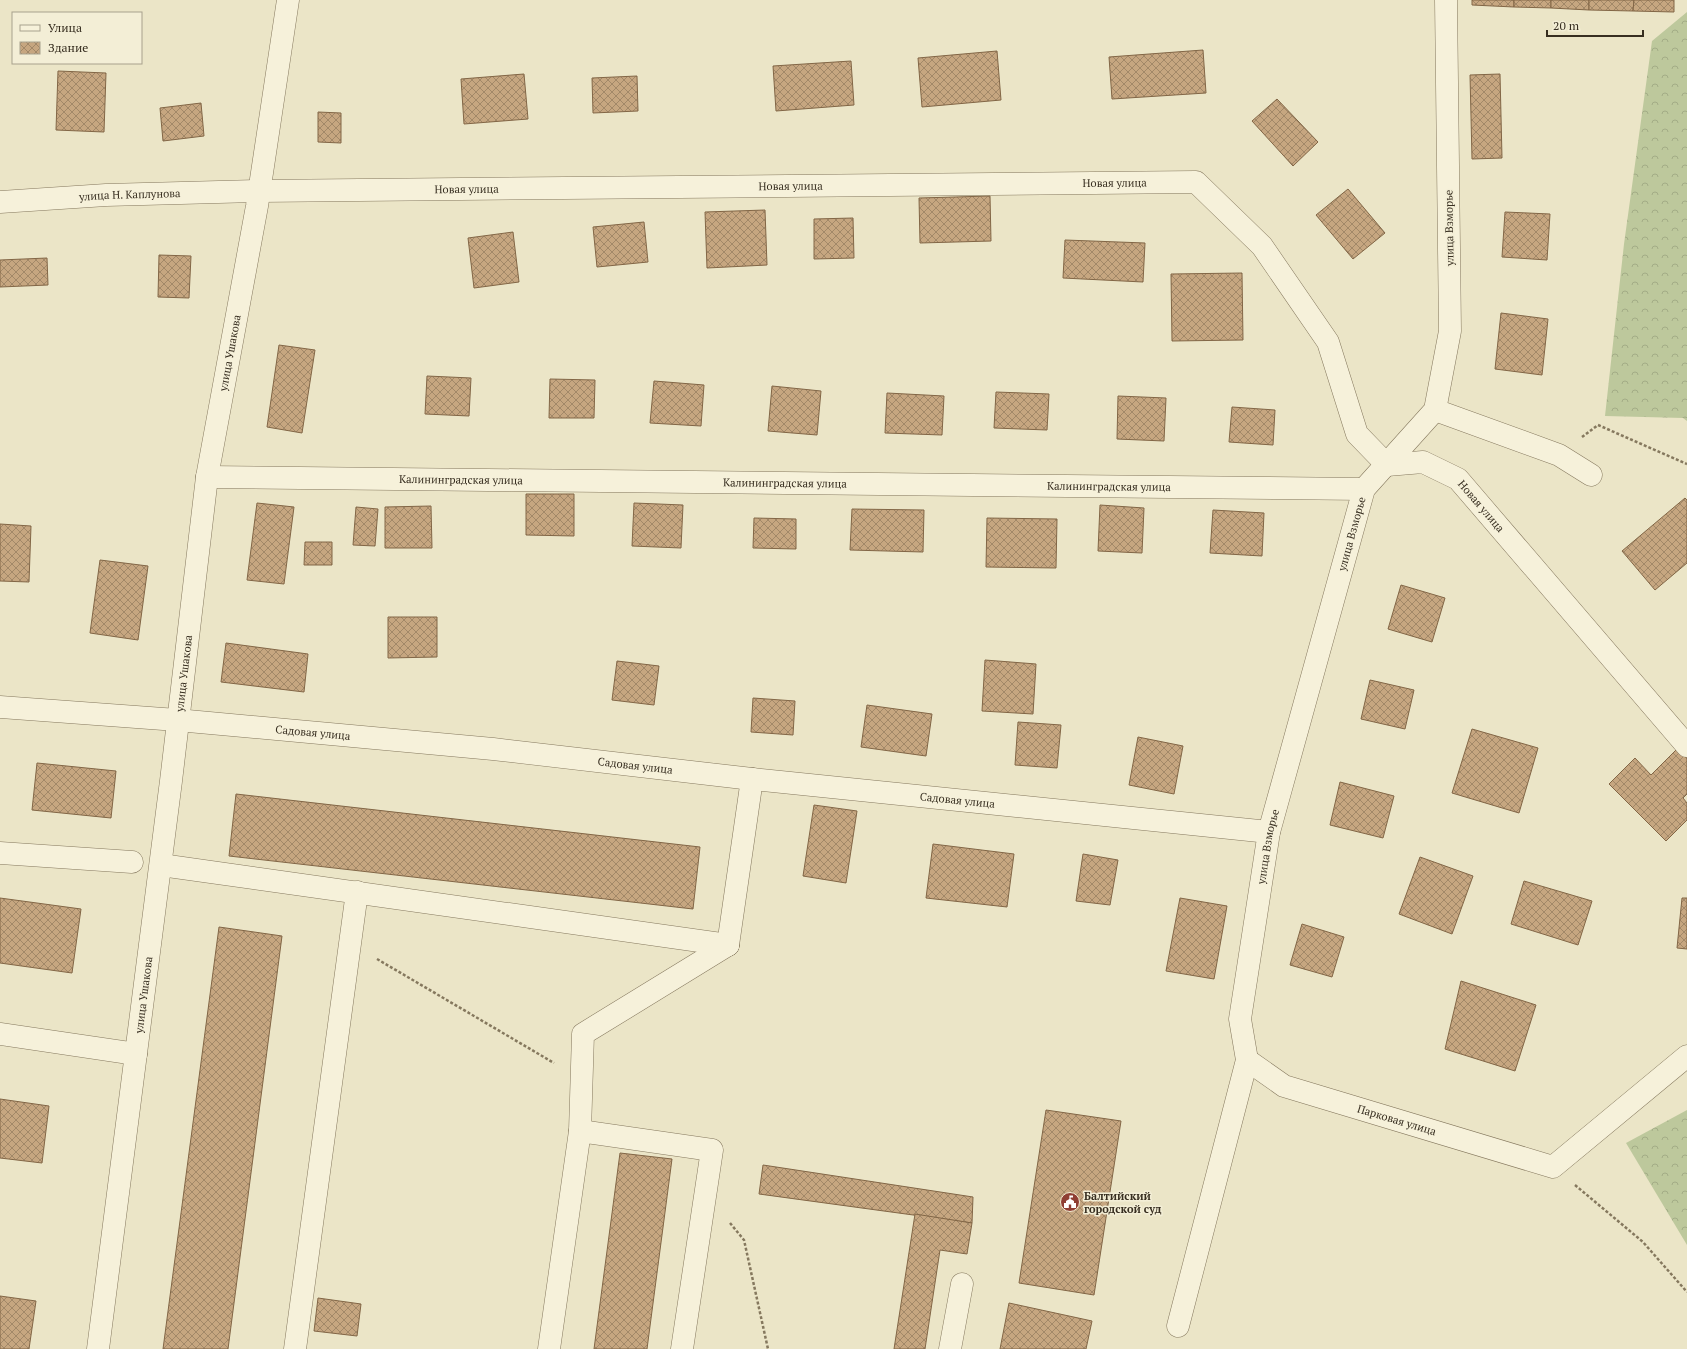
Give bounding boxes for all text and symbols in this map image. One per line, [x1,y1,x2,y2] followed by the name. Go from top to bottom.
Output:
[12,12,142,64] legend
[1547,12,1643,38] scale bar
[1553,18,1580,33] text: 20 m
[48,20,82,35] text: Улица
[48,40,88,55] text: Здание
[1082,175,1147,190] street label: Новая улица
[758,179,823,193] street label: Новая улица
[434,182,499,196] street label: Новая улица
[78,186,181,204] street label: улица Н. Каплунова
[1441,189,1457,267] street label: улица Взморье
[216,313,244,393] street label: улица Ушакова
[399,472,523,487] street label: Калининградская улица
[723,475,847,491] street label: Калининградская улица
[1455,477,1508,535] street label: Новая улица
[1047,479,1171,494] street label: Калининградская улица
[1334,495,1369,574] street label: улица Взморье
[172,634,195,714] street label: улица Ушакова
[275,722,352,743] street label: Садовая улица
[597,754,674,777] street label: Садовая улица
[919,789,996,811] street label: Садовая улица
[1254,807,1282,886] street label: улица Взморье
[132,955,155,1035] street label: улица Ушакова
[1356,1101,1438,1139] street label: Парковая улица
[1084,1189,1162,1216] place label: Балтийский городской суд
[1059,1191,1081,1213] public building icon: Балтийский городской суд

